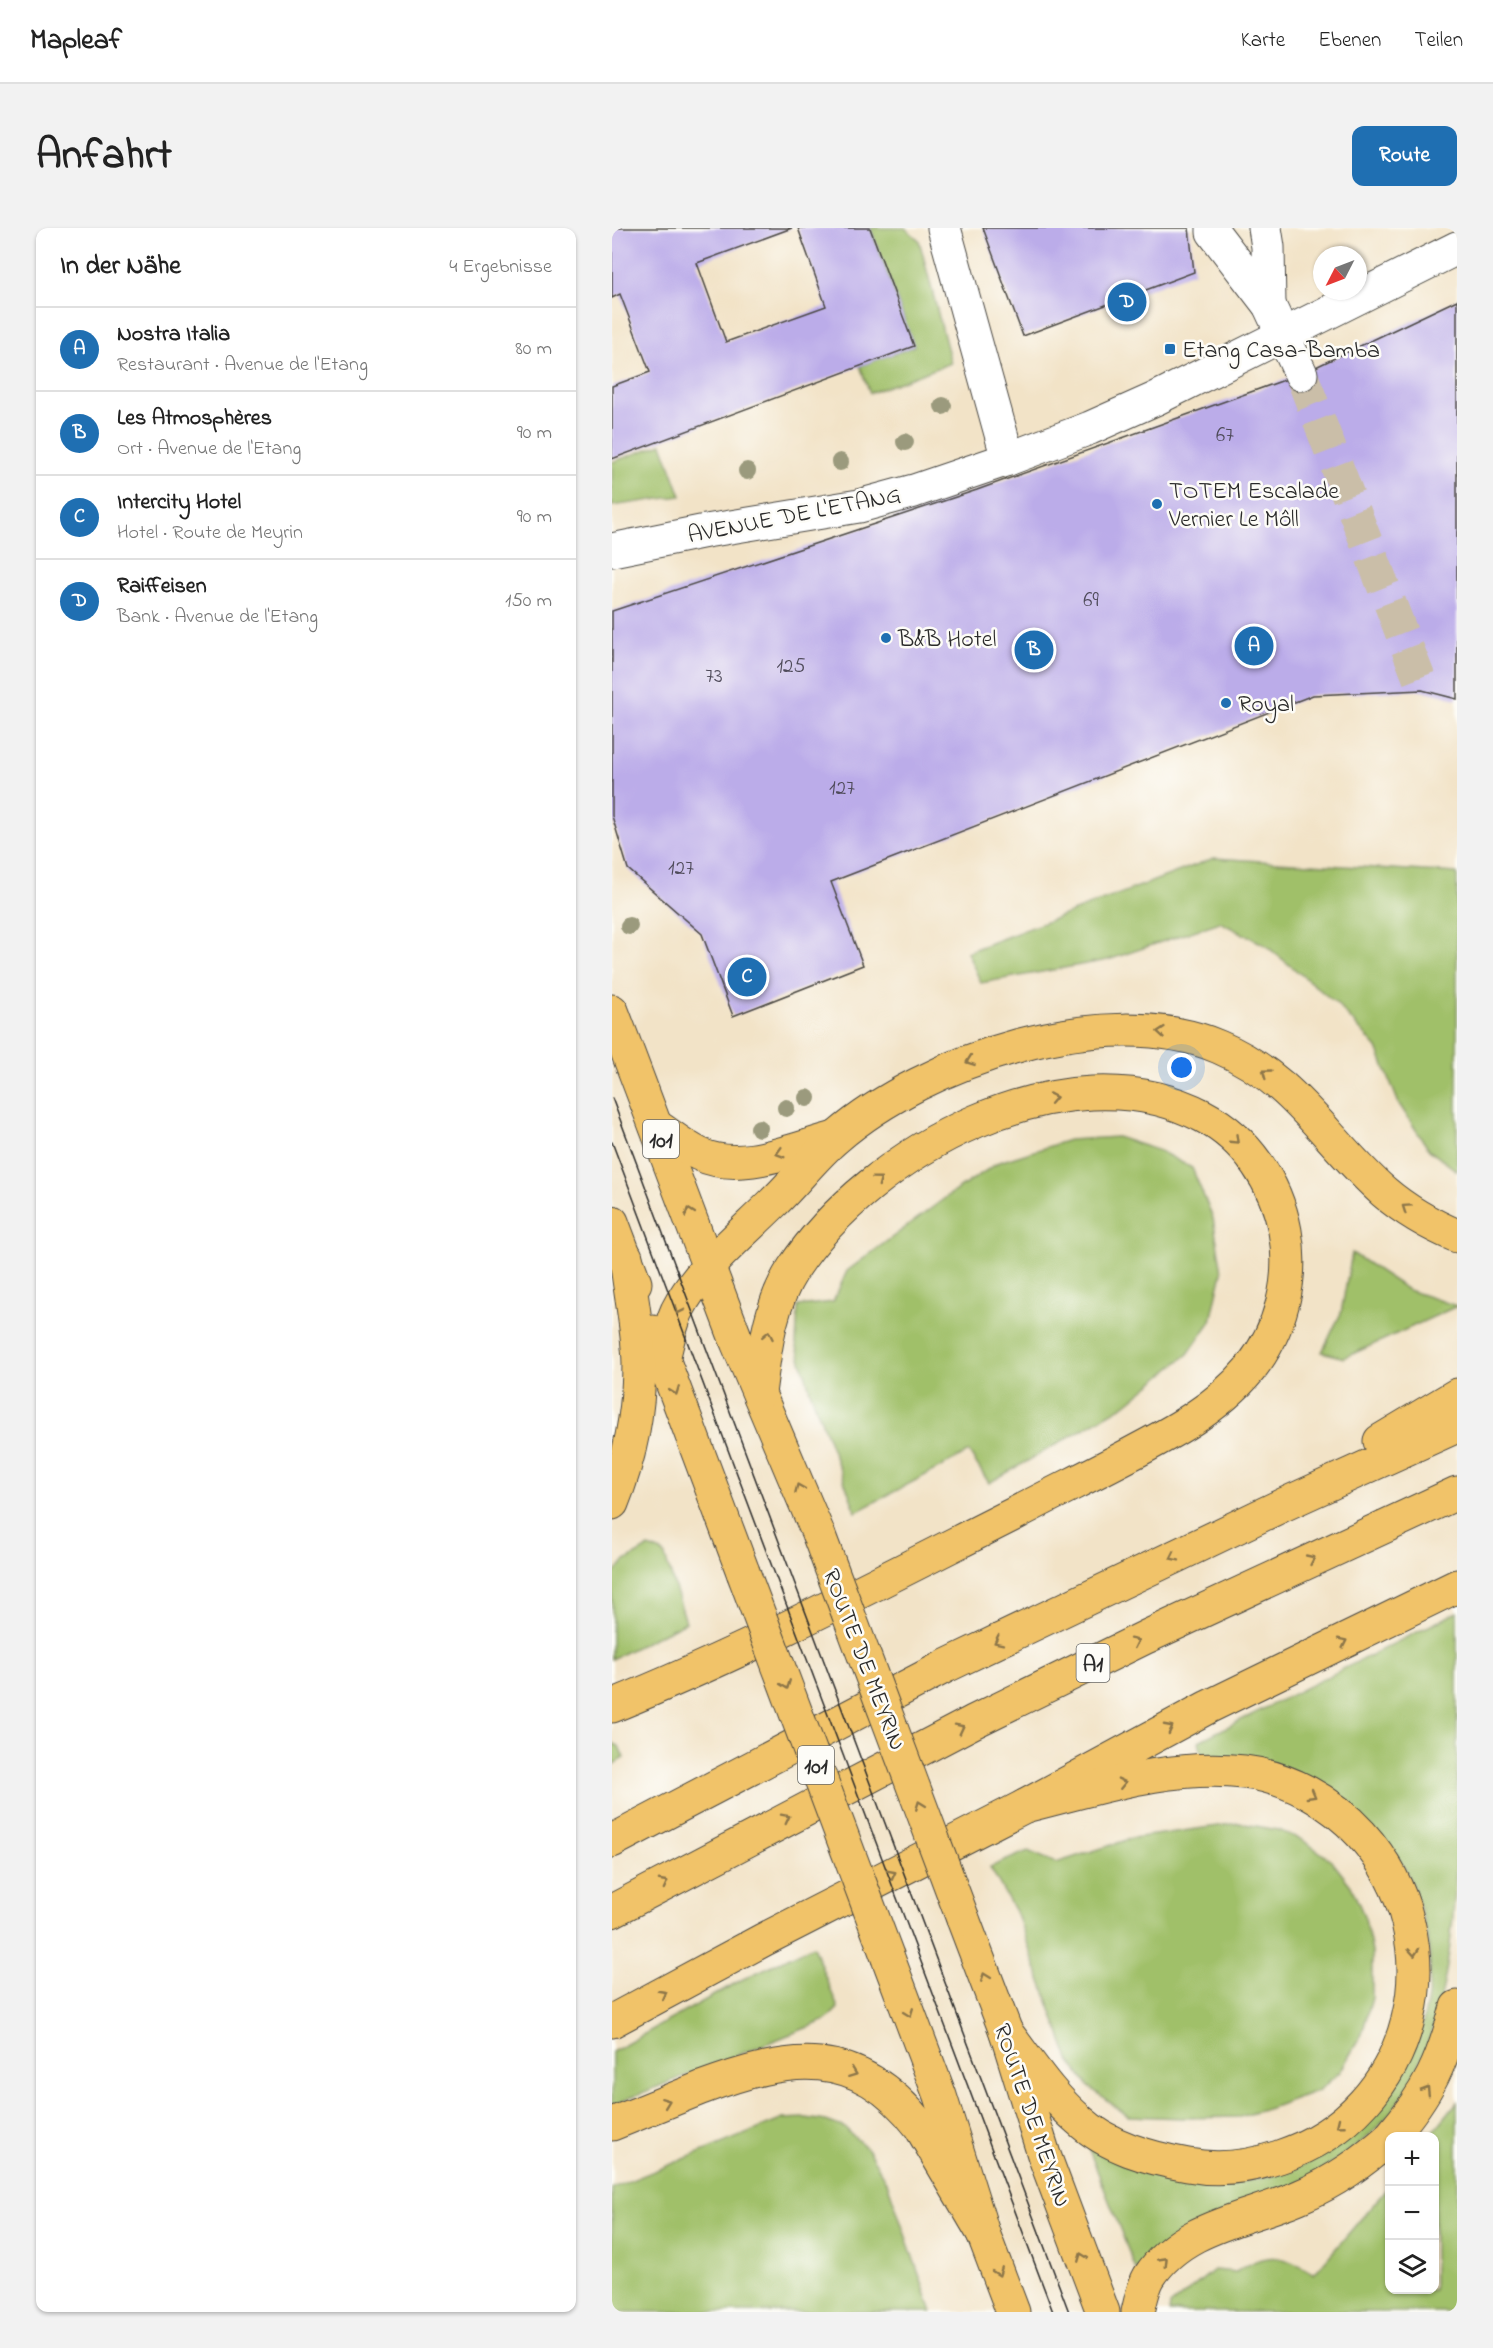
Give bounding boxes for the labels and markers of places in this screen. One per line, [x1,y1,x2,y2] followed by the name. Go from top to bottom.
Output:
[1108,280,1146,325] pin: D
[1182,334,1380,369] place label: Etang Casa-Bamba
[1163,342,1177,356] marker: Etang Casa-Bamba
[1168,475,1339,538] place label: TOTEM Escalade Vernier Le Môll
[1150,497,1164,511] marker: TOTEM Escalade Vernier Le Môll
[897,623,997,658] place label: B&B Hotel
[1234,624,1274,668] pin: A
[1014,628,1054,672] pin: B
[879,631,893,645] marker: B&B Hotel
[1238,688,1294,724] place label: Royal
[1219,696,1233,710] marker: Royal
[728,954,766,999] pin: C

